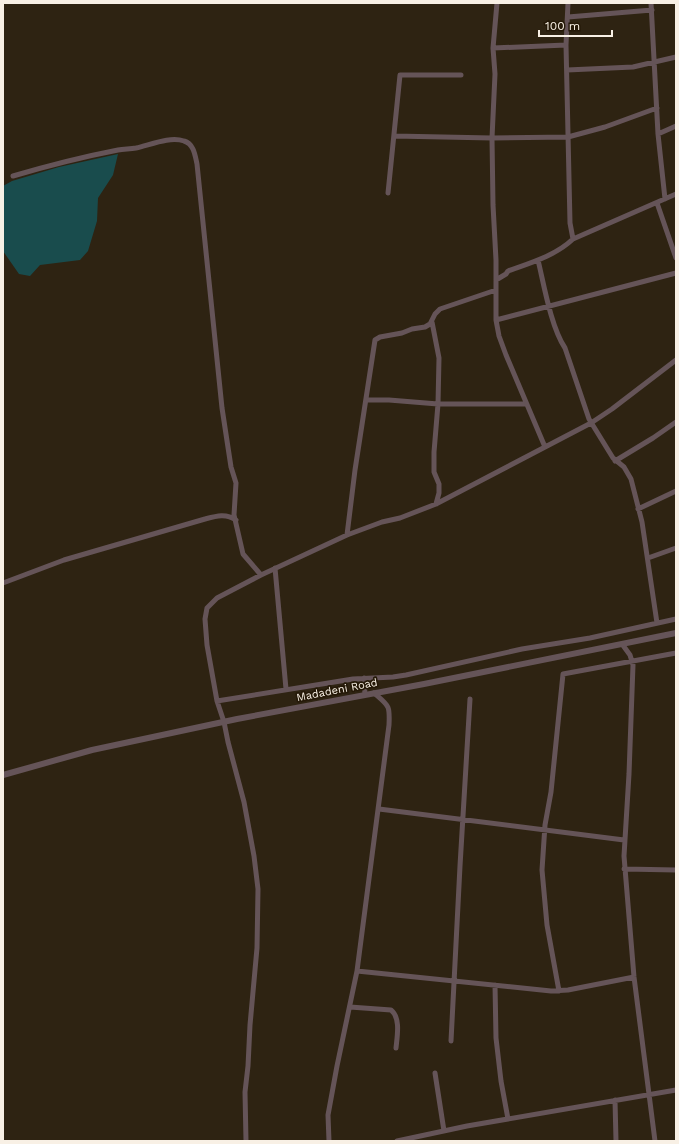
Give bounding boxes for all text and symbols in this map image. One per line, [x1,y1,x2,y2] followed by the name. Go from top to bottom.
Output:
[539,12,612,38] scale bar
[545,19,580,33] text: 100 m
[295,676,379,704] street label: Madadeni Road

